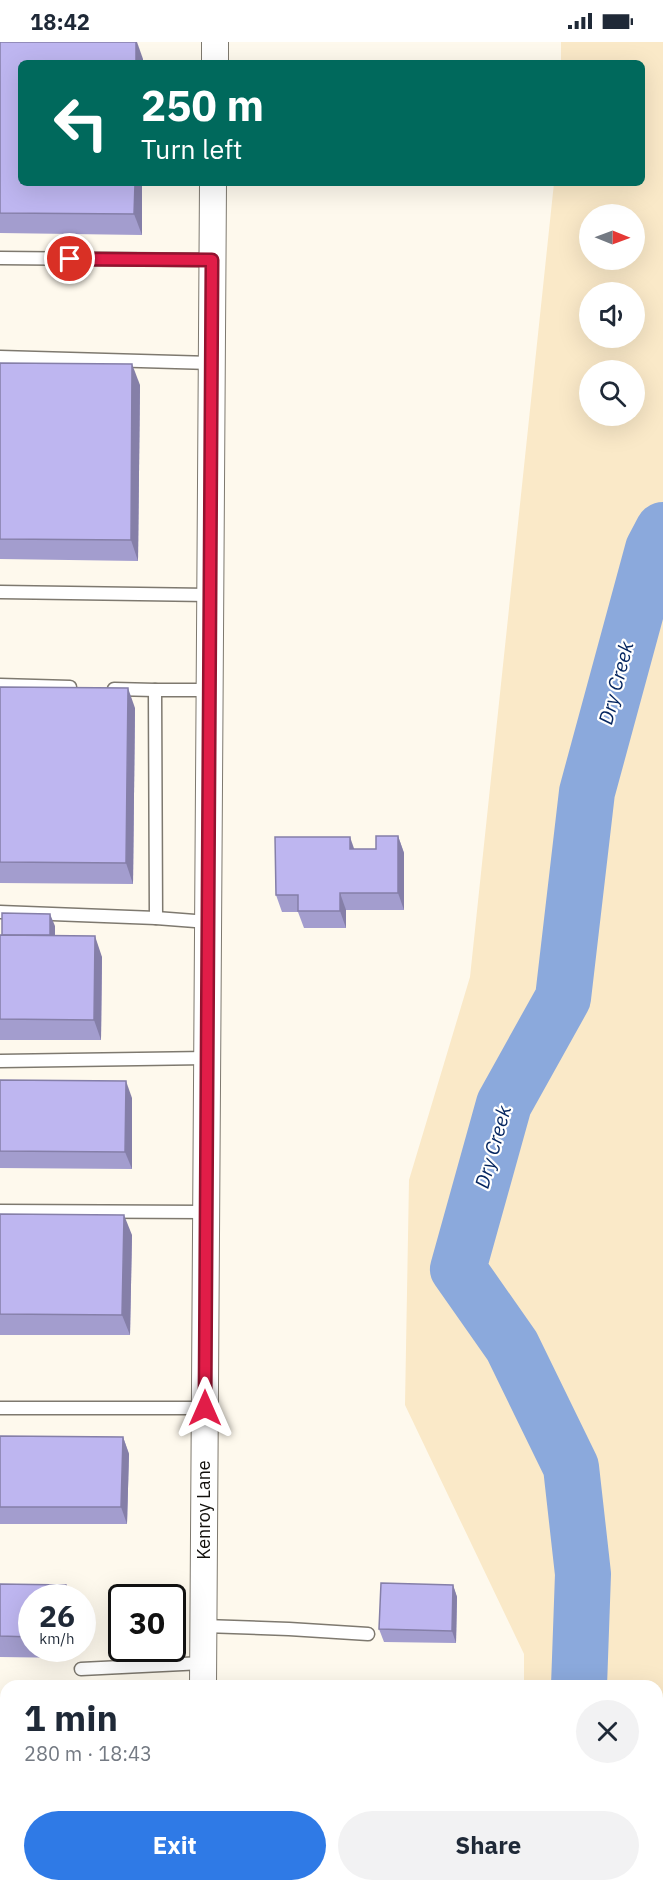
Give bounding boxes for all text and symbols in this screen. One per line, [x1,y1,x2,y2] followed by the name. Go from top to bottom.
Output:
[30,7,90,36] text: 18:42
[141,78,264,133] text: 250 m
[42,84,120,162] icon: left
[141,131,242,166] text: Turn left
[579,204,645,270] north arrow
[579,204,645,426] map controls
[44,233,95,284] pin
[53,242,86,275] icon: arrive
[579,282,645,348] button: sound
[579,360,645,426] button: search
[591,638,640,727] water label: Dry Creek
[468,1102,517,1191] water label: Dry Creek
[173,1376,237,1440] position arrow
[192,1460,215,1560] street label: Kenroy Lane
[108,1584,186,1662] speed limit sign: 30
[39,1596,75,1635] text: 26
[39,1629,75,1648] text: km/h
[24,1694,118,1741] text: 1 min
[576,1700,639,1763] button: close
[24,1740,152,1767] text: 280 m · 18:43
[24,1811,326,1880] button: Exit
[338,1811,639,1880] button: Share

